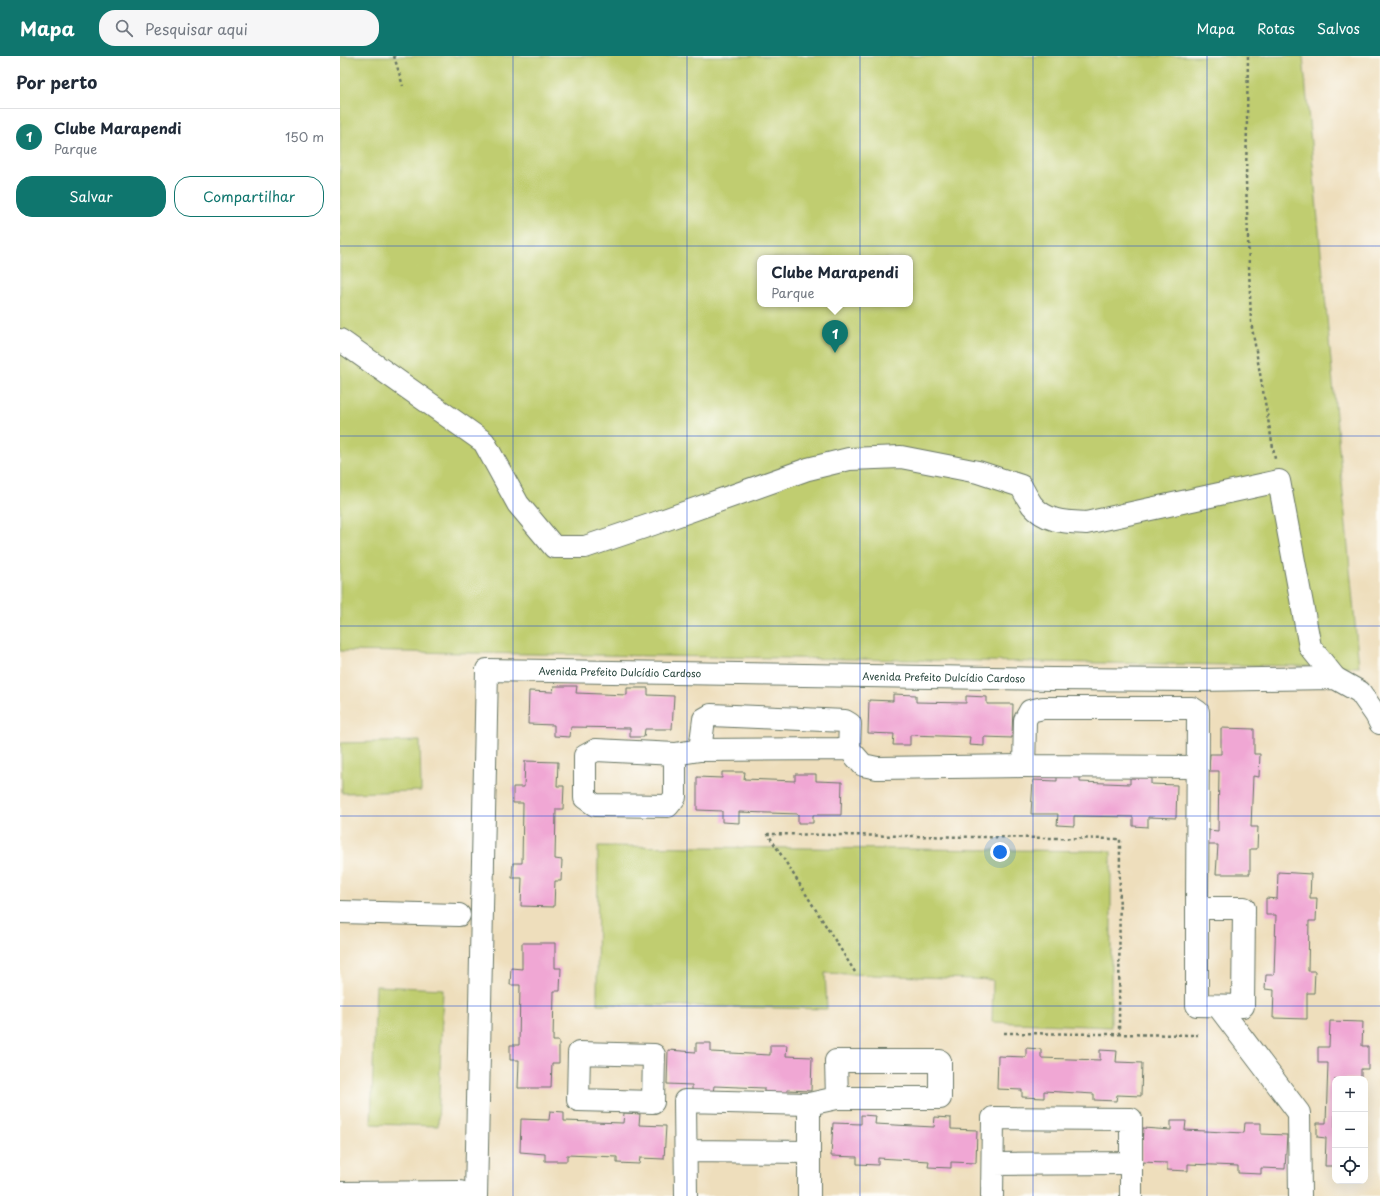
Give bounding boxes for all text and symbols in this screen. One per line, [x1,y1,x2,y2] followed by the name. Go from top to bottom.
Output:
[99,10,379,46] search box
[20,14,75,42] text: Mapa
[113,17,135,39] icon: search
[145,17,248,40] text: Pesquisar aqui
[1196,18,1235,39] text: Mapa
[1257,18,1295,39] text: Rotas
[1317,18,1360,39] text: Salvos
[16,69,97,95] text: Por perto
[54,116,182,139] text: Clube Marapendi
[26,127,32,146] text: 1
[285,127,324,146] text: 150 m
[54,139,97,158] text: Parque
[16,176,166,217] button: Salvar
[174,176,324,217] button: Compartilhar
[757,255,913,307] popup
[771,260,899,283] text: Clube Marapendi
[771,283,814,302] text: Parque
[822,320,848,353] pin: 1
[538,663,702,680] street label: Avenida Prefeito Dulcídio Cardoso
[862,668,1026,686] street label: Avenida Prefeito Dulcídio Cardoso
[990,842,1010,862] your location
[1332,1076,1368,1184] map controls
[1332,1076,1368,1112] button: +
[1332,1112,1368,1148] button: −
[1332,1148,1368,1184] button: locate

